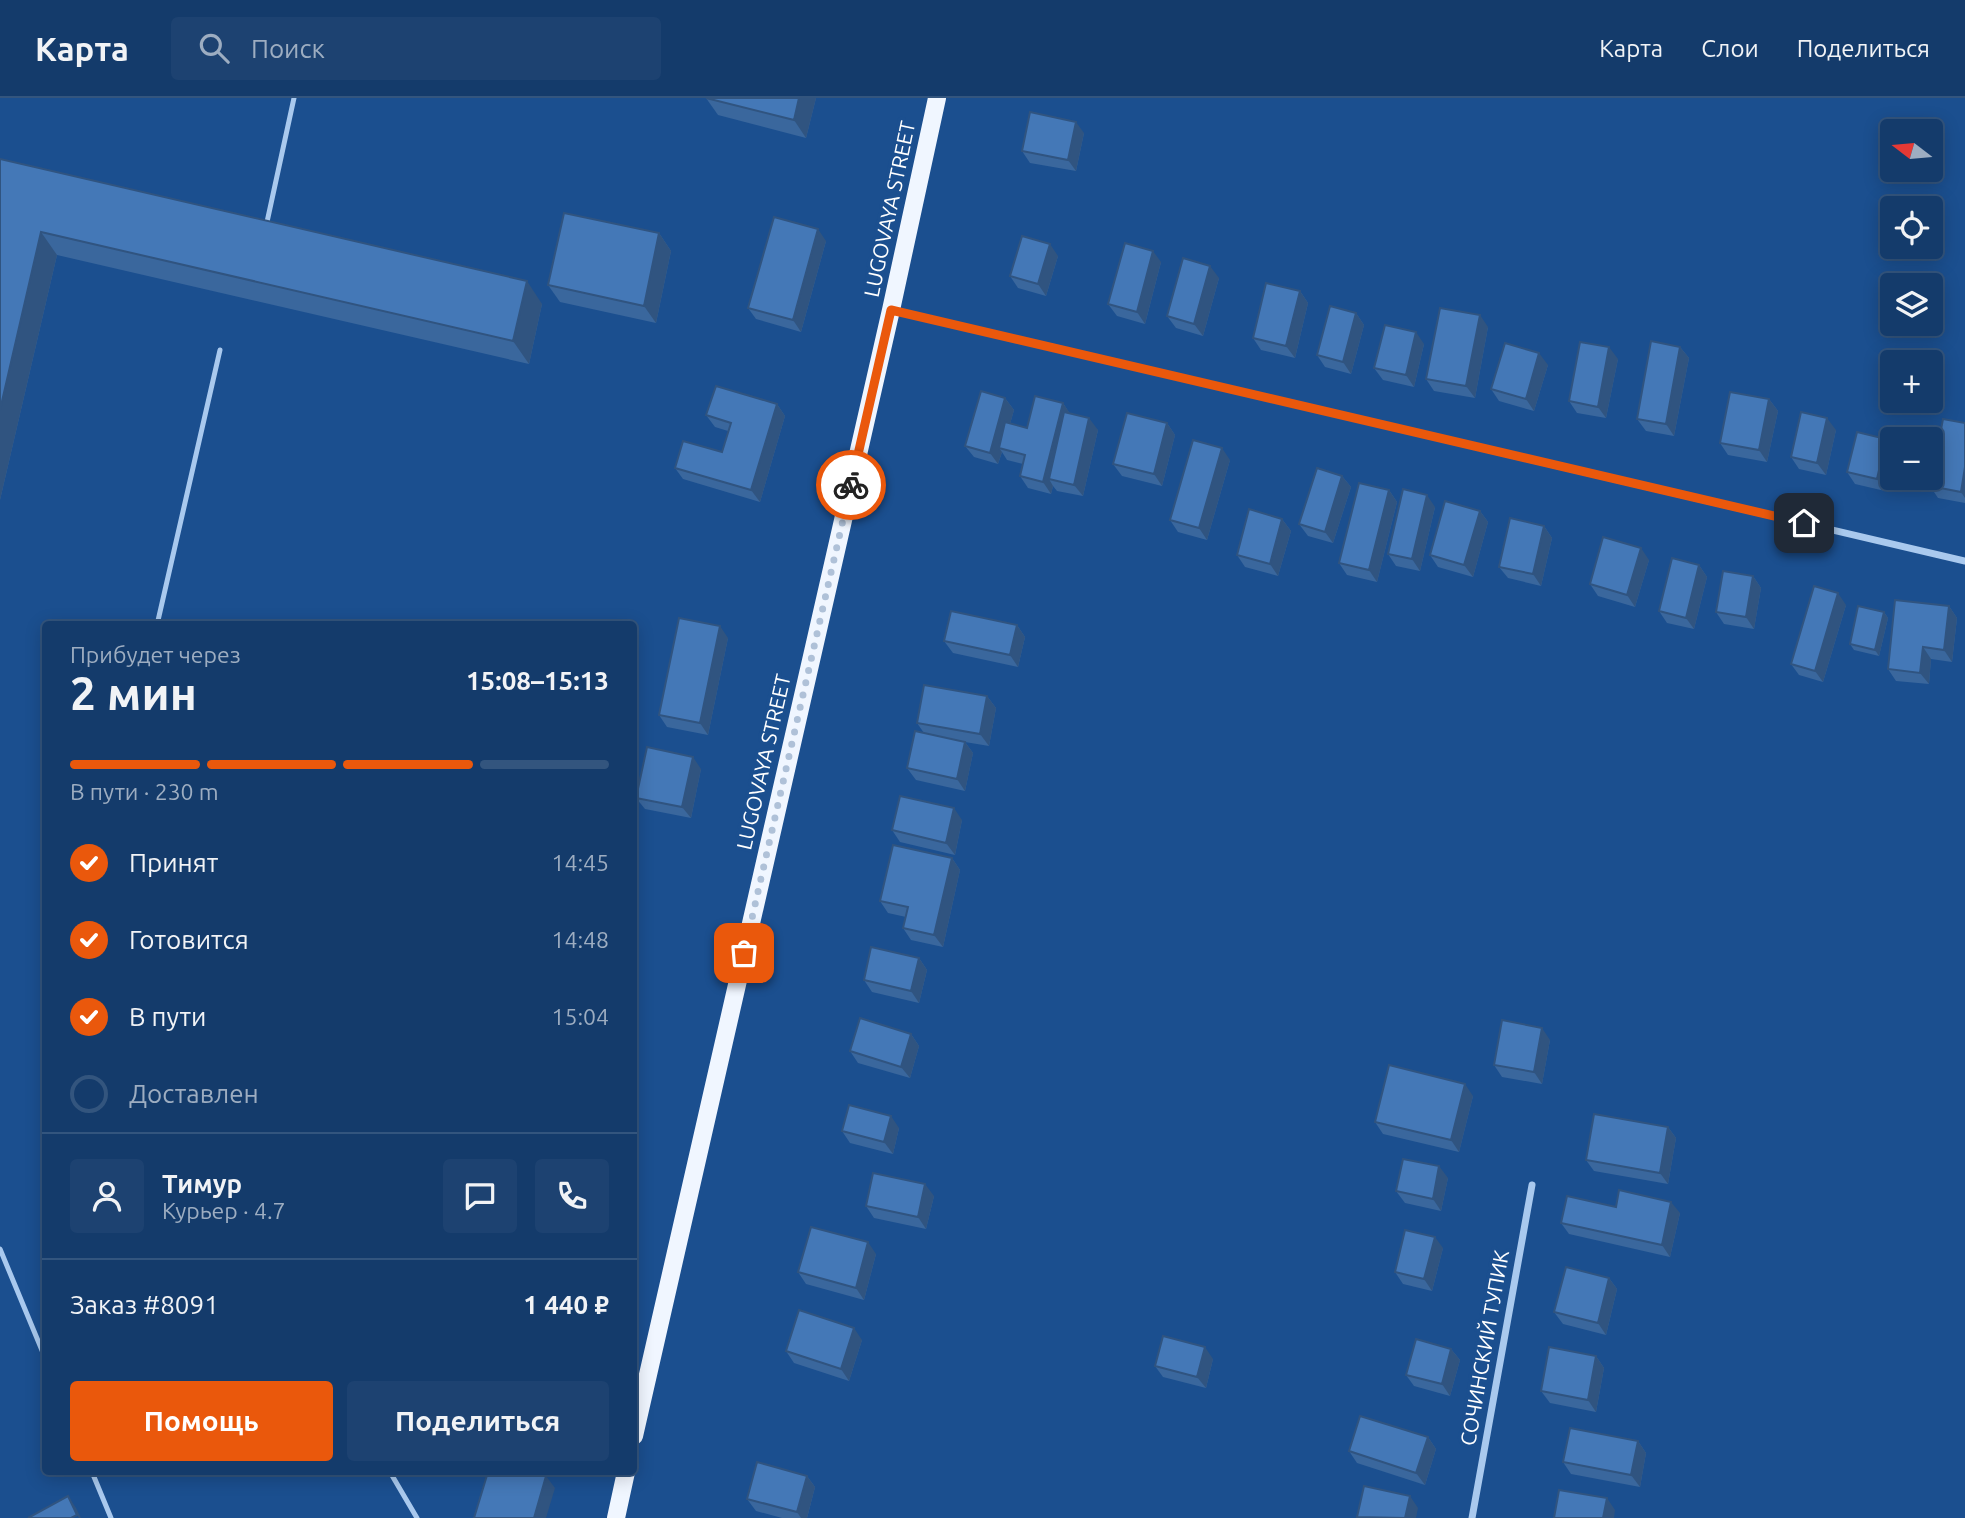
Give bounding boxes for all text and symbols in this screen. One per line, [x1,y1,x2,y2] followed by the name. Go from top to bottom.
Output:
[171,17,661,80] search box
[195,29,233,67] icon: search
[35,30,129,67] text: Карта
[251,34,325,63] text: Поиск
[1599,35,1663,62] text: Карта
[1701,35,1759,62] text: Слои
[1797,35,1930,62] text: Поделиться
[859,118,919,299] street label: LUGOVAYA STREET
[1880,119,1942,182] north arrow
[1880,119,1943,490] map controls
[1880,196,1943,259] button: locate
[1880,273,1943,336] button: layers
[1880,350,1943,413] button: +
[1880,427,1943,490] button: −
[816,450,886,520] courier
[832,466,870,504] icon: bike
[1774,493,1834,553] pin
[1785,504,1823,542] icon: home
[70,642,241,667] text: Прибудет через
[466,666,609,695] text: 15:08–15:13
[70,667,197,719] text: 2 мин
[731,671,795,852] street label: LUGOVAYA STREET
[70,779,219,804] text: В пути · 230 m
[70,844,108,882] icon: check
[129,848,218,877] text: Принят
[551,850,609,875] text: 14:45
[70,921,108,959] icon: check
[714,923,774,983] pin
[129,925,249,954] text: Готовится
[551,927,609,952] text: 14:48
[725,934,763,972] icon: bag
[70,998,108,1036] icon: check
[129,1002,206,1031] text: В пути
[551,1004,609,1029] text: 15:04
[129,1079,259,1108] text: Доставлен
[70,1159,144,1233] button: person
[443,1159,517,1233] button: chat
[535,1159,609,1233] button: phone
[162,1169,242,1198] text: Тимур
[162,1198,286,1223] text: Курьер · 4.7
[1455,1248,1513,1447] street label: СОЧИНСКИЙ ТУПИК
[70,1290,219,1319] text: Заказ #8091
[523,1290,609,1319] text: 1 440 ₽
[70,1381,333,1461] button: Помощь
[347,1381,609,1461] button: Поделиться

